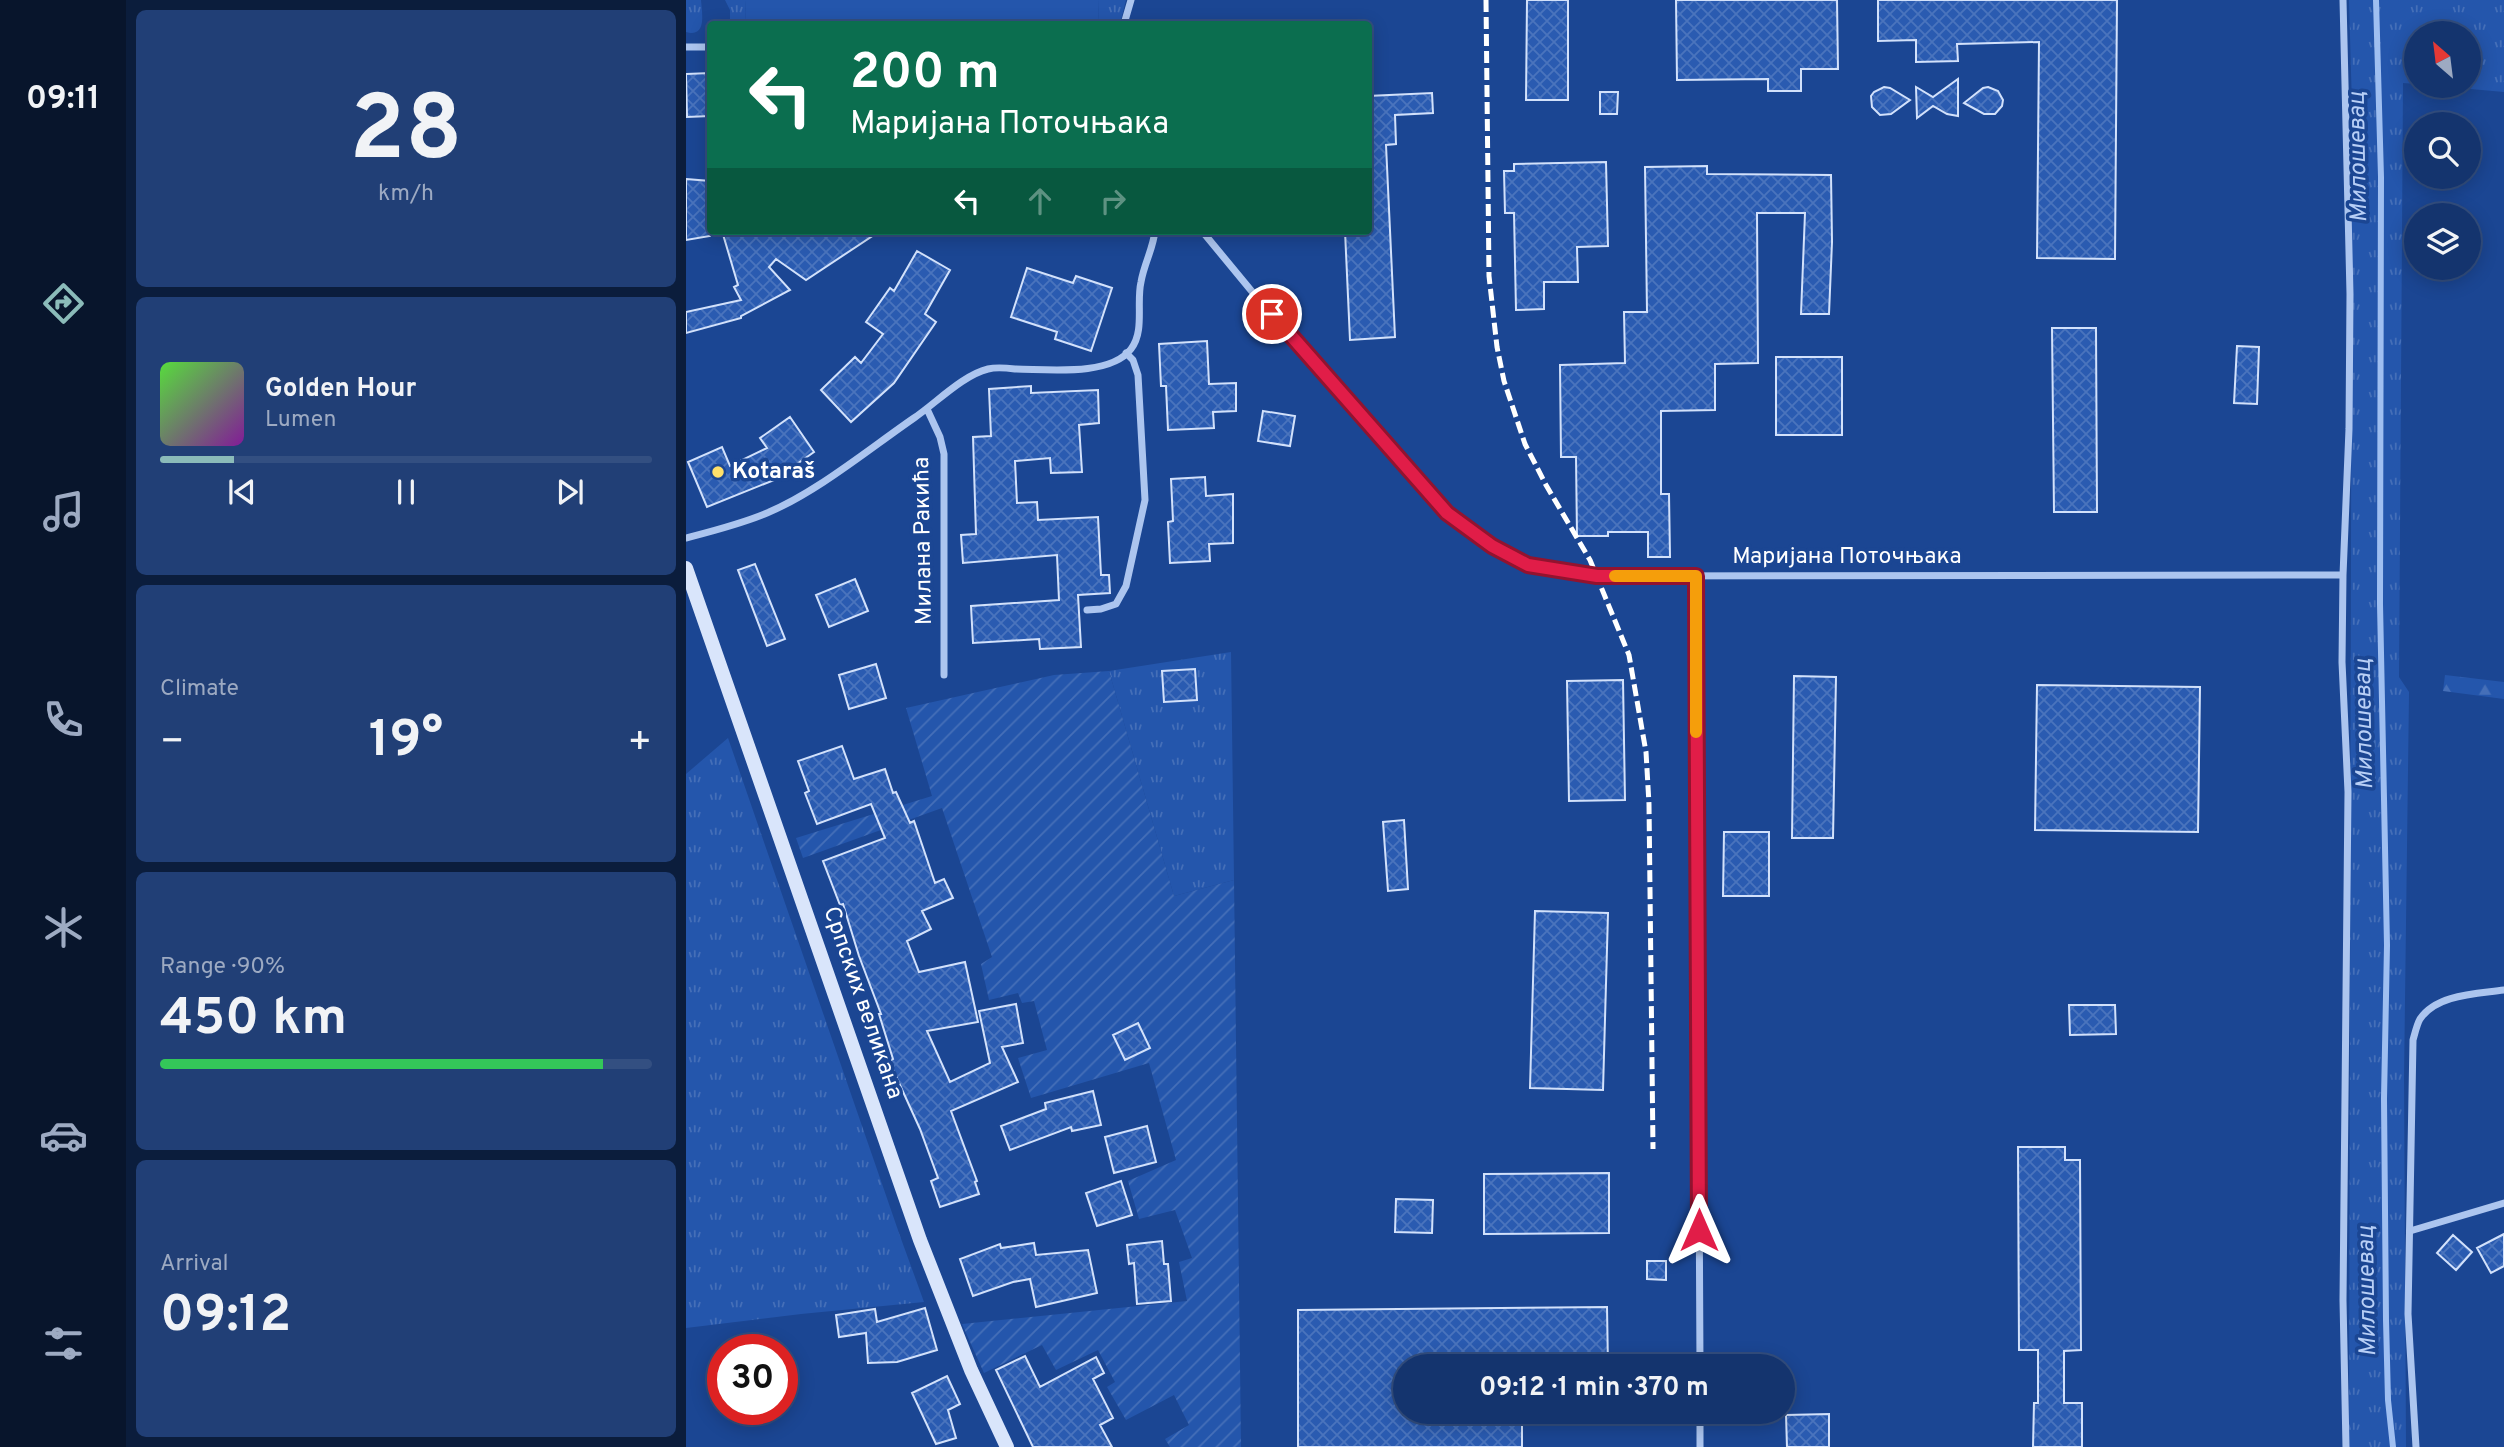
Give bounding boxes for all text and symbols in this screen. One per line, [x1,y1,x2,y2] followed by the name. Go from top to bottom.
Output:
[2404,21,2482,98] north arrow
[2404,21,2481,280] map controls
[850,44,1000,106] text: 200 m
[735,49,826,140] icon: left
[350,77,462,192] text: 28
[26,80,100,120] text: 09:11
[2343,91,2375,223] water label: Милошевац
[850,105,1169,145] text: Маријана Поточњака
[2404,112,2481,189] button: search
[378,180,434,209] text: km/h
[948,182,986,220] icon: left
[1021,182,1059,220] icon: ahead
[1094,182,1132,220] icon: right
[2404,203,2481,280] button: layers
[39,279,88,328] icon: directions
[1242,284,1302,344] pin
[1253,295,1291,333] icon: arrive
[265,373,416,406] text: Golden Hour
[265,406,336,435] text: Lumen
[908,457,940,625] street label: Милана Ракића
[732,458,815,487] place label: Kotaraš
[710,464,726,480] marker: Kotaraš
[223,473,261,511] icon: previous
[387,473,425,511] icon: pause
[551,473,589,511] icon: next
[39,487,88,536] icon: music
[1732,543,1962,572] street label: Маријана Поточњака
[2349,658,2381,790] water label: Милошевац
[160,675,239,704] text: Climate
[39,695,88,744] icon: phone
[369,709,443,775] text: 19°
[160,719,185,768] text: −
[627,719,652,768] text: +
[39,903,88,952] icon: climate
[815,903,909,1103] street label: Српских великана
[160,953,285,982] text: Range · 90%
[160,987,347,1053] text: 450 km
[39,1111,88,1160] icon: car
[1662,1193,1736,1267] position arrow
[2352,1225,2384,1357] water label: Милошевац
[160,1250,229,1279] text: Arrival
[160,1284,291,1350] text: 09:12
[39,1319,88,1368] icon: filters
[707,1334,798,1425] speed limit sign: 30
[1479,1372,1709,1405] text: 09:12 · 1 min · 370 m

